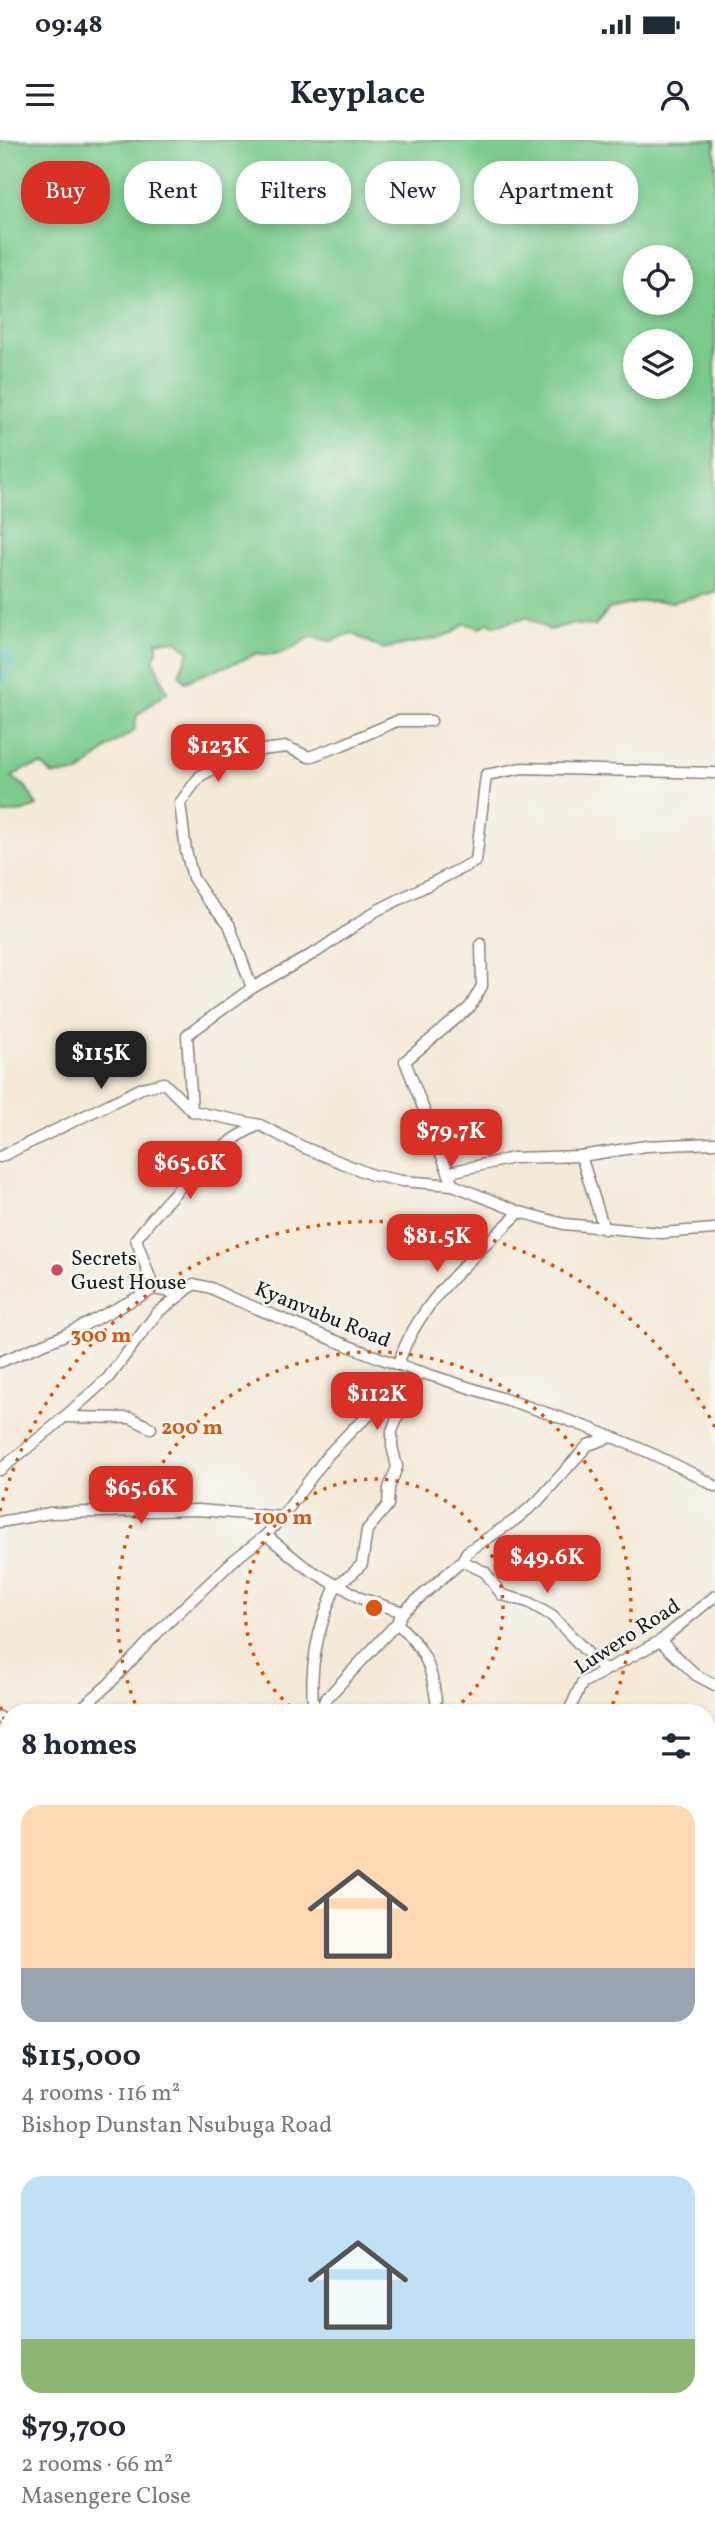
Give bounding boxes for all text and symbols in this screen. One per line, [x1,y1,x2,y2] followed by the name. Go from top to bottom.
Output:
[35,7,103,43] text: 09:48
[290,73,425,117] text: Keyplace
[21,76,59,114] icon: menu
[656,76,694,114] icon: person
[21,161,110,224] chip: Buy
[124,161,222,224] chip: Rent
[236,161,351,224] chip: Filters
[365,161,460,224] chip: New
[474,161,638,224] chip: Apartment
[623,245,693,399] map controls
[623,245,693,315] button: locate
[623,329,693,399] button: layers
[169,724,267,784] pin: $123K
[187,731,249,763] text: $123K
[52,1032,150,1091] pin: $115K
[71,1038,131,1070] text: $115K
[394,1110,508,1169] pin: $79.7K
[416,1116,486,1148] text: $79.7K
[133,1142,247,1201] pin: $65.6K
[154,1148,226,1180] text: $65.6K
[380,1214,494,1274] pin: $81.5K
[403,1221,471,1253] text: $81.5K
[71,1245,187,1298] place label: Secrets Guest House
[49,1262,65,1278] marker: Secrets Guest House
[250,1275,395,1356] street label: Kyanvubu Road
[71,1322,131,1351] text: 300 m
[328,1372,426,1432] pin: $112K
[347,1379,407,1411] text: $112K
[161,1414,223,1443] text: 200 m
[84,1466,198,1526] pin: $65.6K
[105,1473,177,1505] text: $65.6K
[253,1504,313,1533] text: 100 m
[490,1536,604,1595] pin: $49.6K
[510,1542,584,1574] text: $49.6K
[569,1592,686,1682] street label: Luwero Road
[362,1596,386,1620] centre of rings
[21,1725,137,1767] text: 8 homes
[657,1727,695,1765] icon: filters
[295,1851,421,1977] icon: home
[21,2036,141,2078] text: $115,000
[21,2078,180,2110] text: 4 rooms · 116 m²
[21,2110,332,2142] text: Bishop Dunstan Nsubuga Road
[295,2222,421,2348] icon: home
[21,2407,126,2449] text: $79,700
[21,2449,173,2481] text: 2 rooms · 66 m²
[21,2481,191,2513] text: Masengere Close

